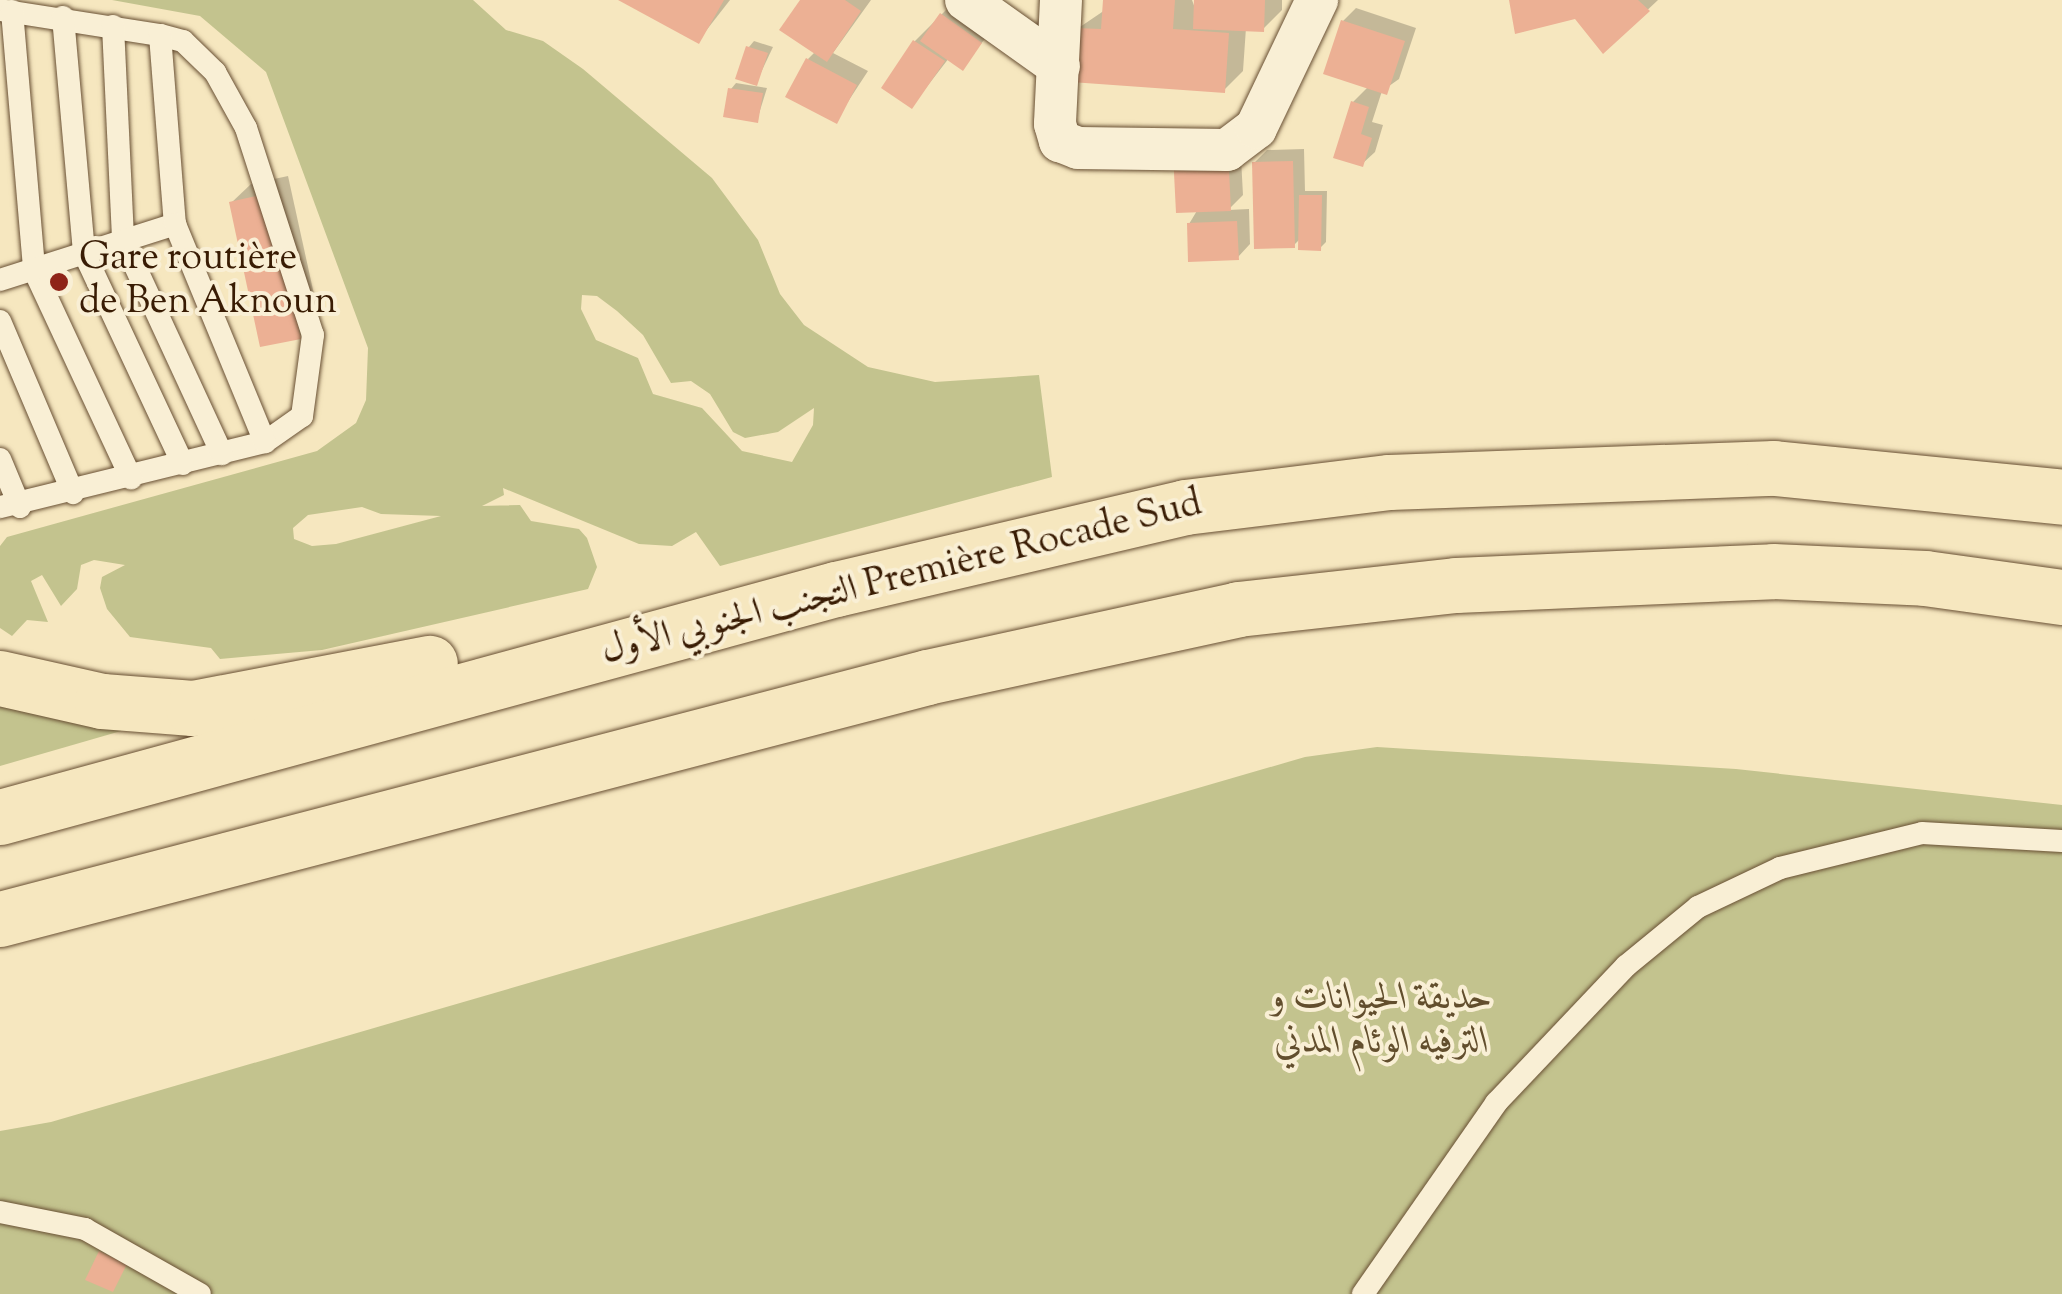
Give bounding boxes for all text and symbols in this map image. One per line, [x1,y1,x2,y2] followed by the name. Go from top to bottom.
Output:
[79,237,337,326] place label: Gare routière de Ben Aknoun
[48,271,70,293] marker: Gare routière de Ben Aknoun
[597,482,1207,676] street label: التجنب الجنوبي الأول Première Rocade Sud
[1271,977,1493,1066] park label: حديقة الحيوانات و الترفيه الوئام المدني

